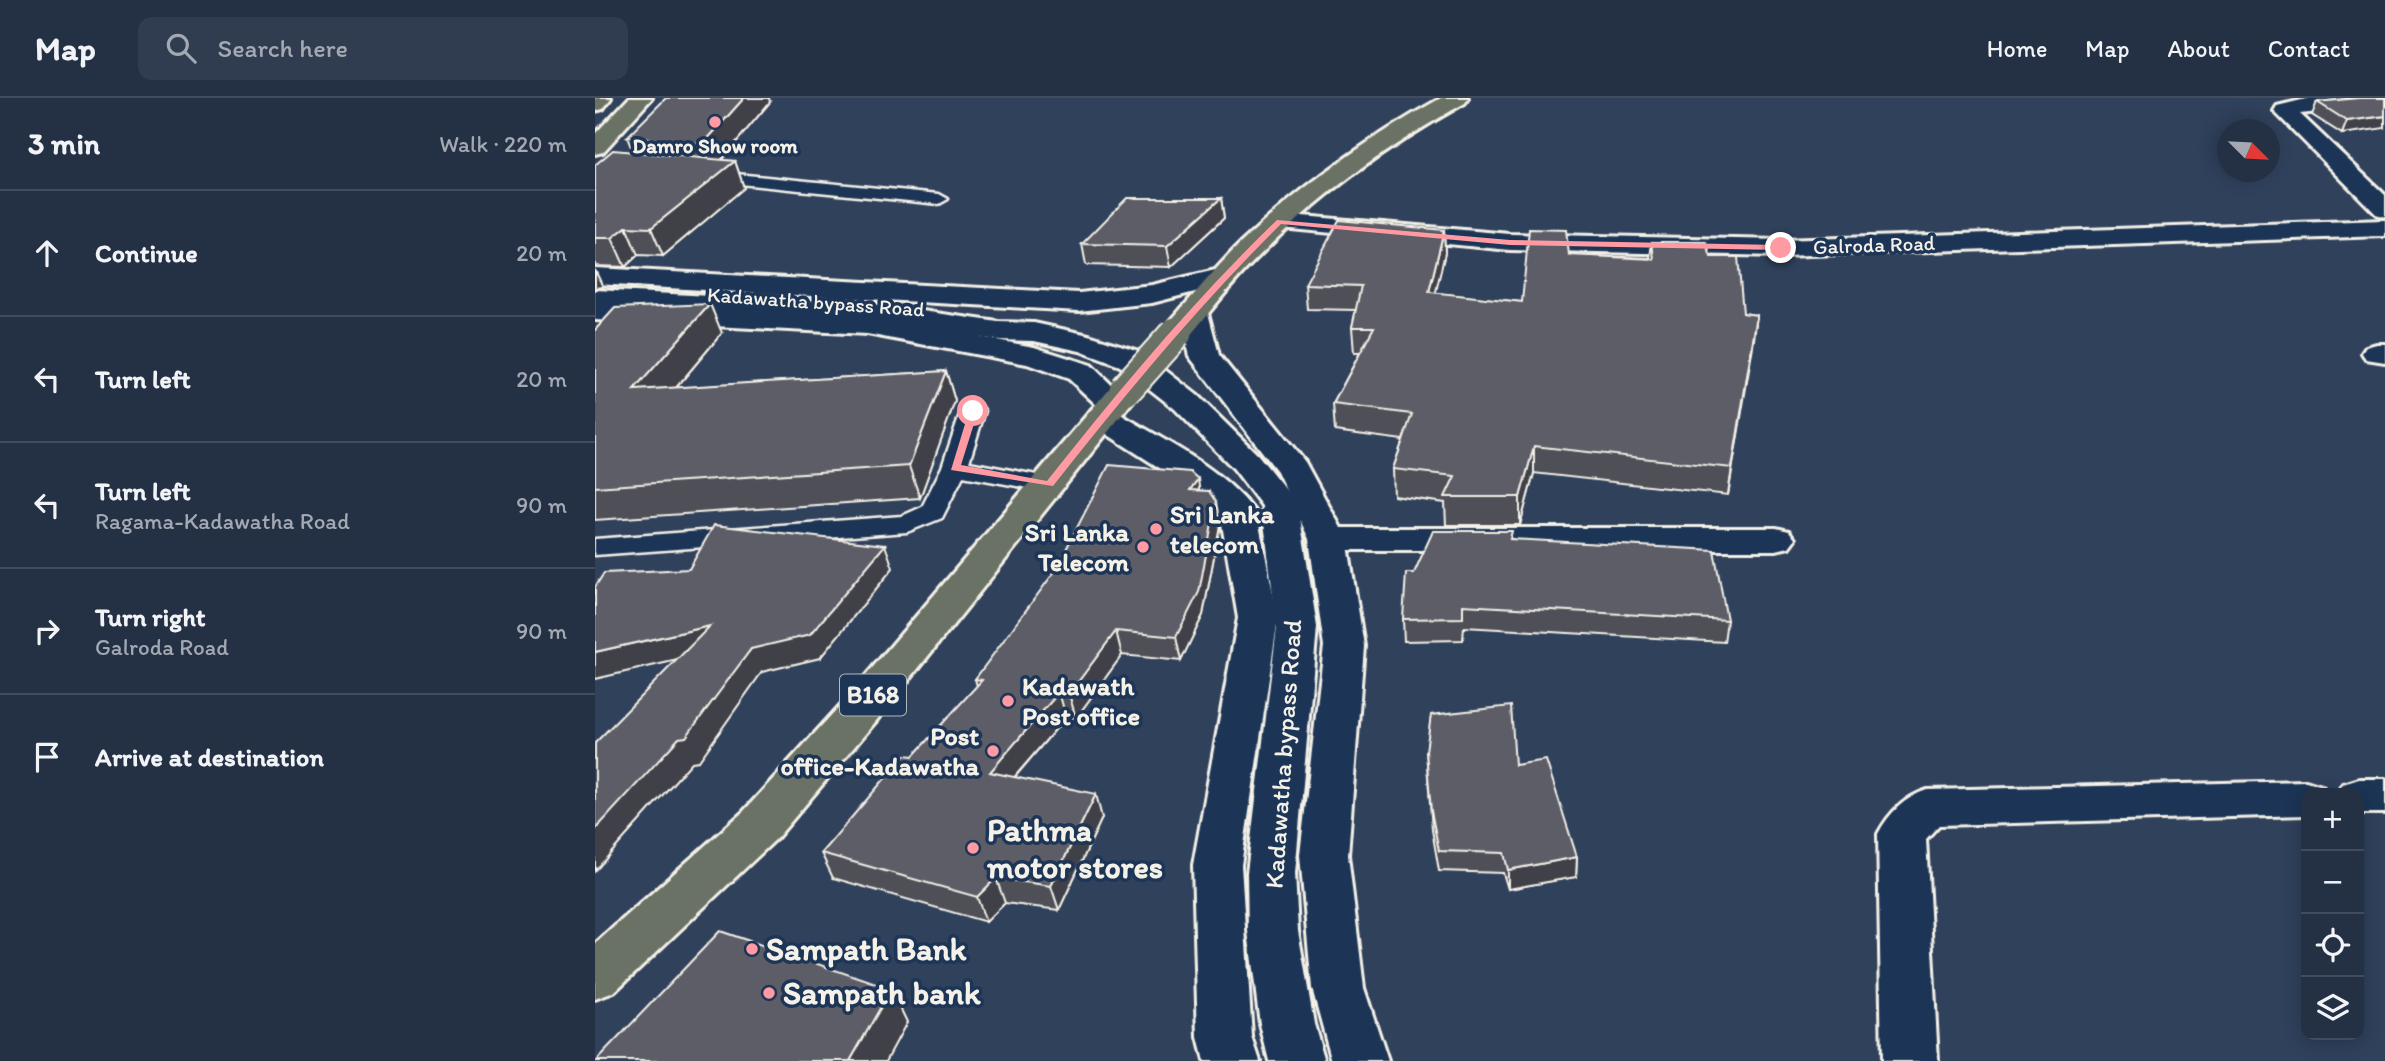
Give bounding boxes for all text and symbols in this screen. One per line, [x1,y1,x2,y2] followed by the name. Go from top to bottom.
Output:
[138,17,628,80] search box
[35,29,96,68] text: Map
[162,29,200,67] icon: search
[218,32,348,64] text: Search here
[1987,34,2047,63] text: Home
[2085,34,2129,63] text: Map
[2167,34,2230,63] text: About
[2268,34,2350,63] text: Contact
[707,114,723,130] marker: Damro Show room
[2217,119,2280,182] north arrow
[28,125,100,162] text: 3 min
[439,130,567,158] text: Walk · 220 m
[632,133,798,158] place label: Damro Show room
[1812,230,1936,259] street label: Galroda Road
[1765,232,1796,263] route end
[28,234,66,272] icon: ahead
[95,237,198,269] text: Continue
[516,239,567,267] text: 20 m
[706,281,926,322] street label: Kadawatha bypass Road
[28,360,66,398] icon: left
[95,363,191,395] text: Turn left
[516,365,567,393] text: 20 m
[957,395,988,426] route start
[95,475,191,507] text: Turn left
[28,486,66,524] icon: left
[516,491,567,519] text: 90 m
[1170,498,1275,560] place label: Sri Lanka telecom
[95,507,350,535] text: Ragama-Kadawatha Road
[1025,516,1130,578] place label: Sri Lanka Telecom
[1148,521,1164,537] marker: Sri Lanka telecom
[1135,539,1151,555] marker: Sri Lanka Telecom
[95,601,206,633] text: Turn right
[28,612,66,650] icon: right
[516,617,567,645] text: 90 m
[1258,618,1308,890] street label: Kadawatha bypass Road
[95,633,229,661] text: Galroda Road
[1022,670,1140,732] place label: Kadawath Post office
[840,674,906,716] road number: B168
[1000,693,1016,709] marker: Kadawath Post office
[781,720,980,782] place label: Post office-Kadawatha
[28,738,66,776] icon: arrive
[95,741,324,773] text: Arrive at destination
[985,743,1001,759] marker: Post office-Kadawatha
[2301,788,2364,1040] map controls
[2301,788,2364,851] button: +
[986,811,1163,886] place label: Pathma motor stores
[965,840,981,856] marker: Pathma motor stores
[2301,851,2364,914] button: −
[2301,914,2364,977] button: locate
[766,930,967,968] place label: Sampath Bank
[744,941,760,957] marker: Sampath Bank
[783,974,981,1012] place label: Sampath bank
[2301,977,2364,1040] button: layers
[761,985,777,1001] marker: Sampath bank

